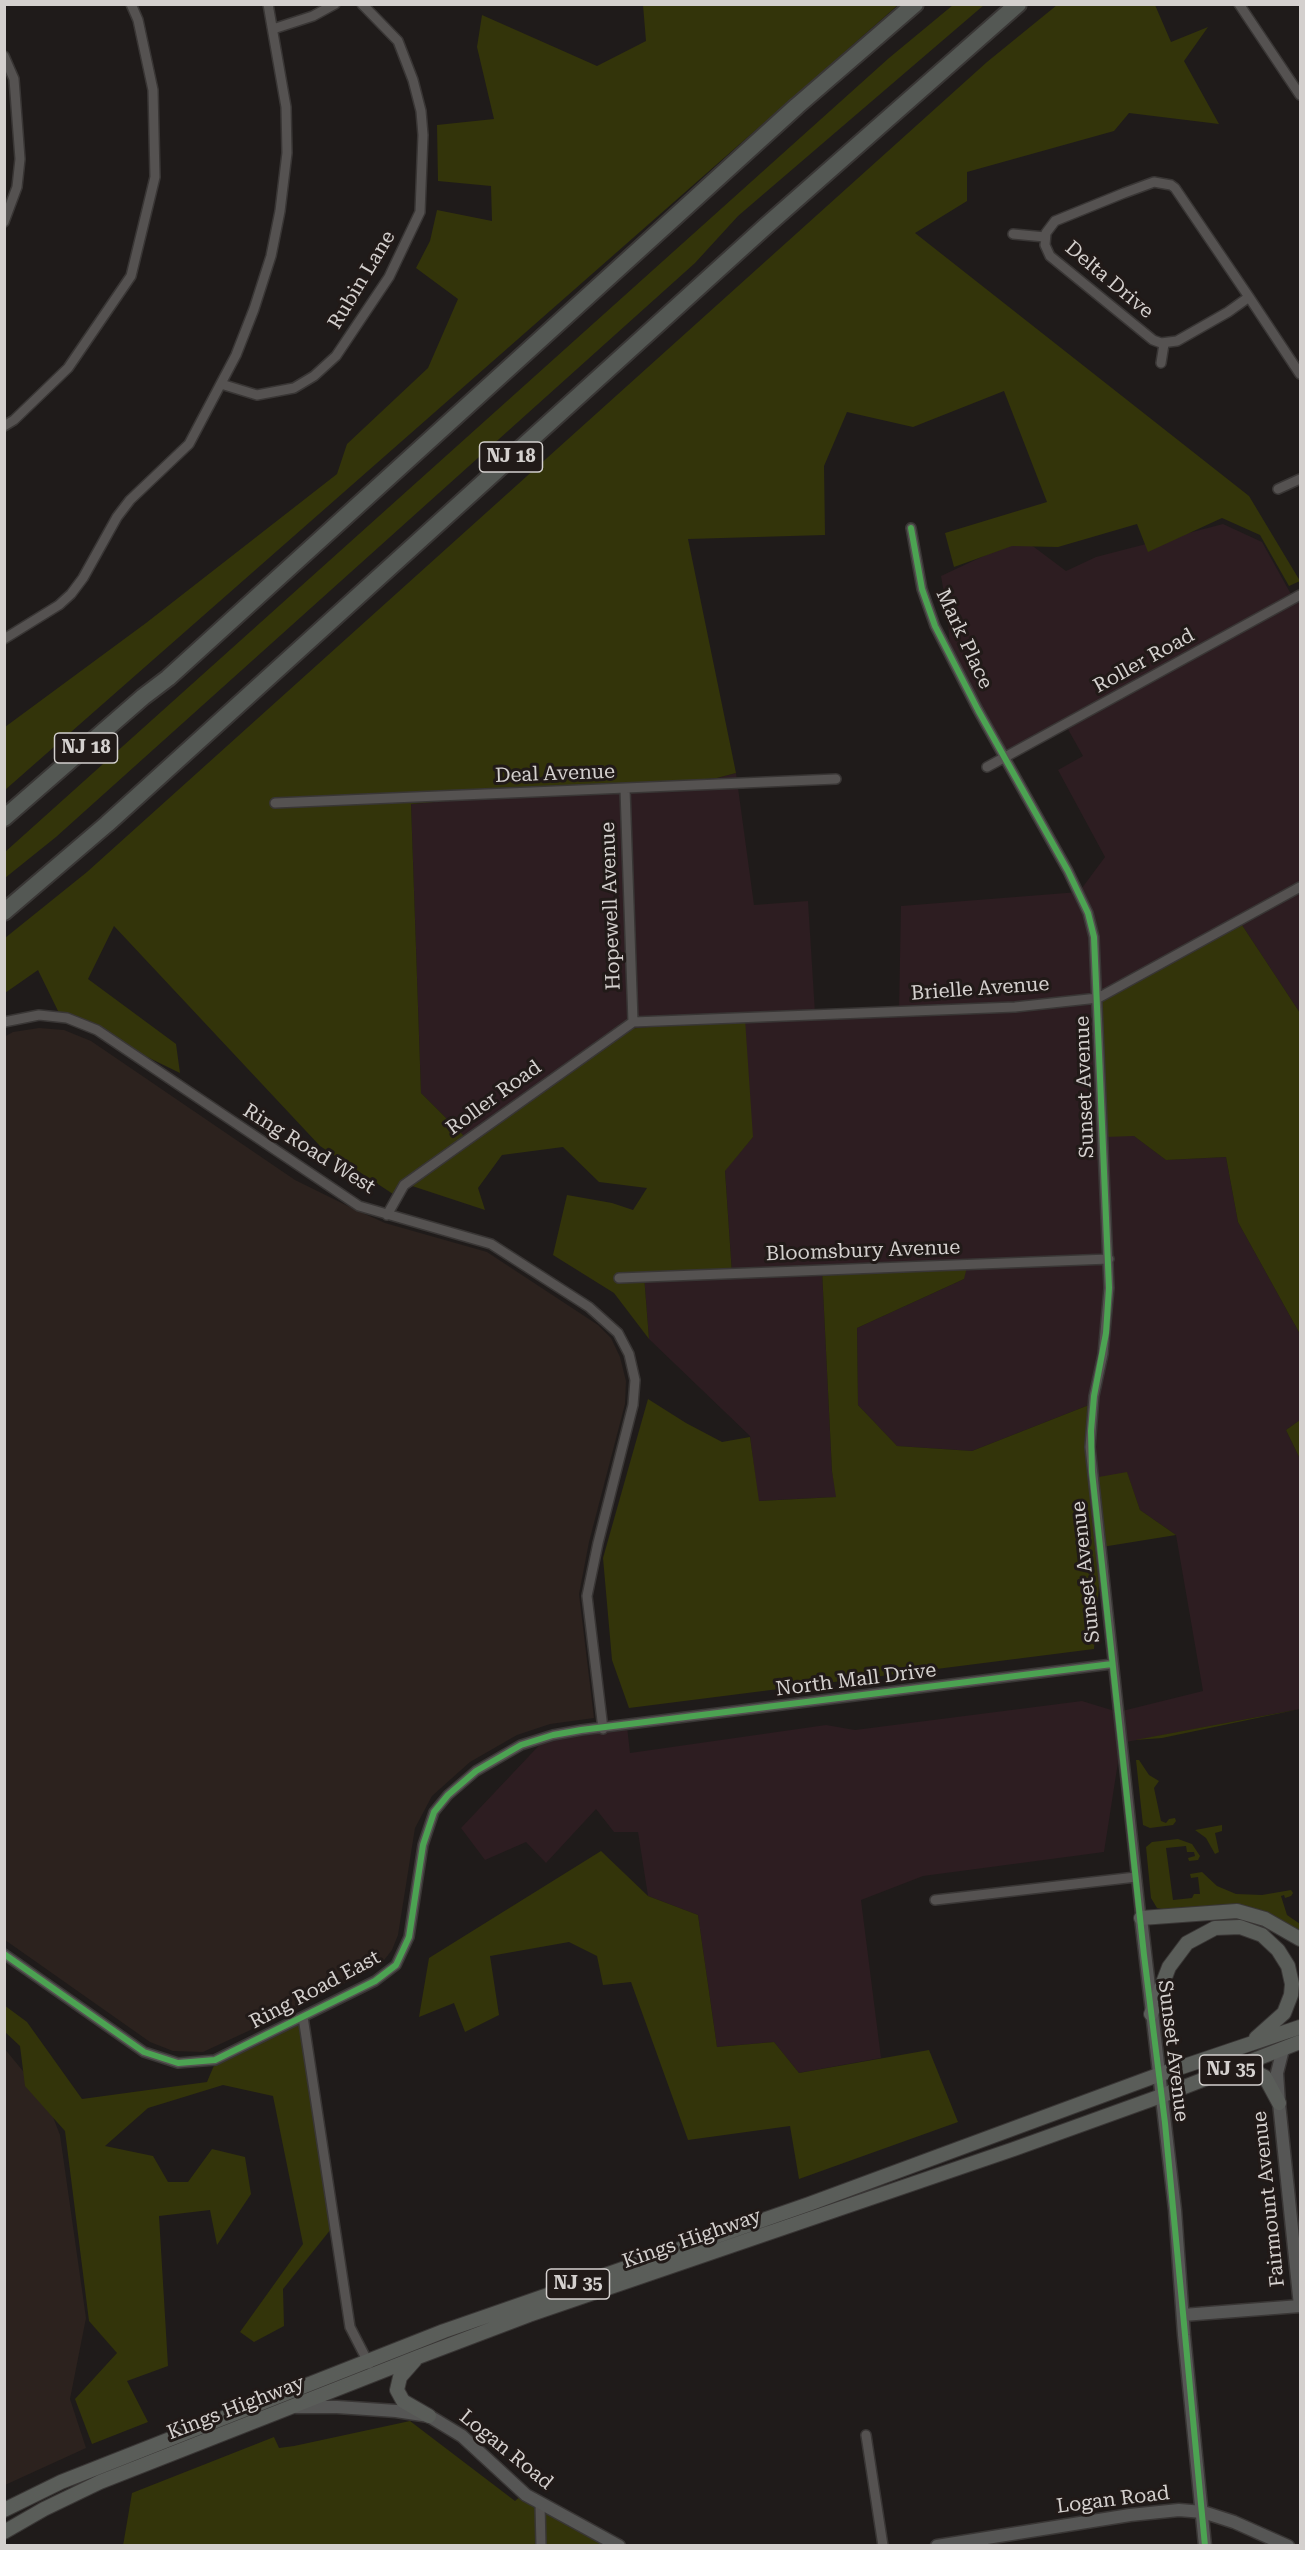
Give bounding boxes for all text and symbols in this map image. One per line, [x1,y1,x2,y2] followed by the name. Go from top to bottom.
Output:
[323,226,401,334] street label: Rubin Lane
[1060,236,1158,324] street label: Delta Drive
[480,442,542,472] road number: NJ 18
[930,585,998,693] street label: Mark Place
[1089,623,1199,699] street label: Roller Road
[54,733,118,763] road number: NJ 18
[495,760,615,788] street label: Deal Avenue
[596,821,626,991] street label: Hopewell Avenue
[910,972,1050,1006] street label: Brielle Avenue
[1071,1015,1099,1159] street label: Sunset Avenue
[442,1055,546,1141] street label: Roller Road
[239,1099,379,1199] street label: Ring Road West
[765,1236,961,1266] street label: Bloomsbury Avenue
[1067,1500,1105,1644] street label: Sunset Avenue
[774,1658,938,1702] street label: North Mall Drive
[246,1945,384,2035] street label: Ring Road East
[1152,1979,1194,2123] street label: Sunset Avenue
[1200,2055,1262,2085] road number: NJ 35
[1248,2110,1290,2288] street label: Fairmount Avenue
[619,2204,765,2274] street label: Kings Highway
[546,2269,610,2299] road number: NJ 35
[164,2371,308,2445] street label: Kings Highway
[454,2405,558,2495] street label: Logan Road
[1055,2481,1171,2519] street label: Logan Road

